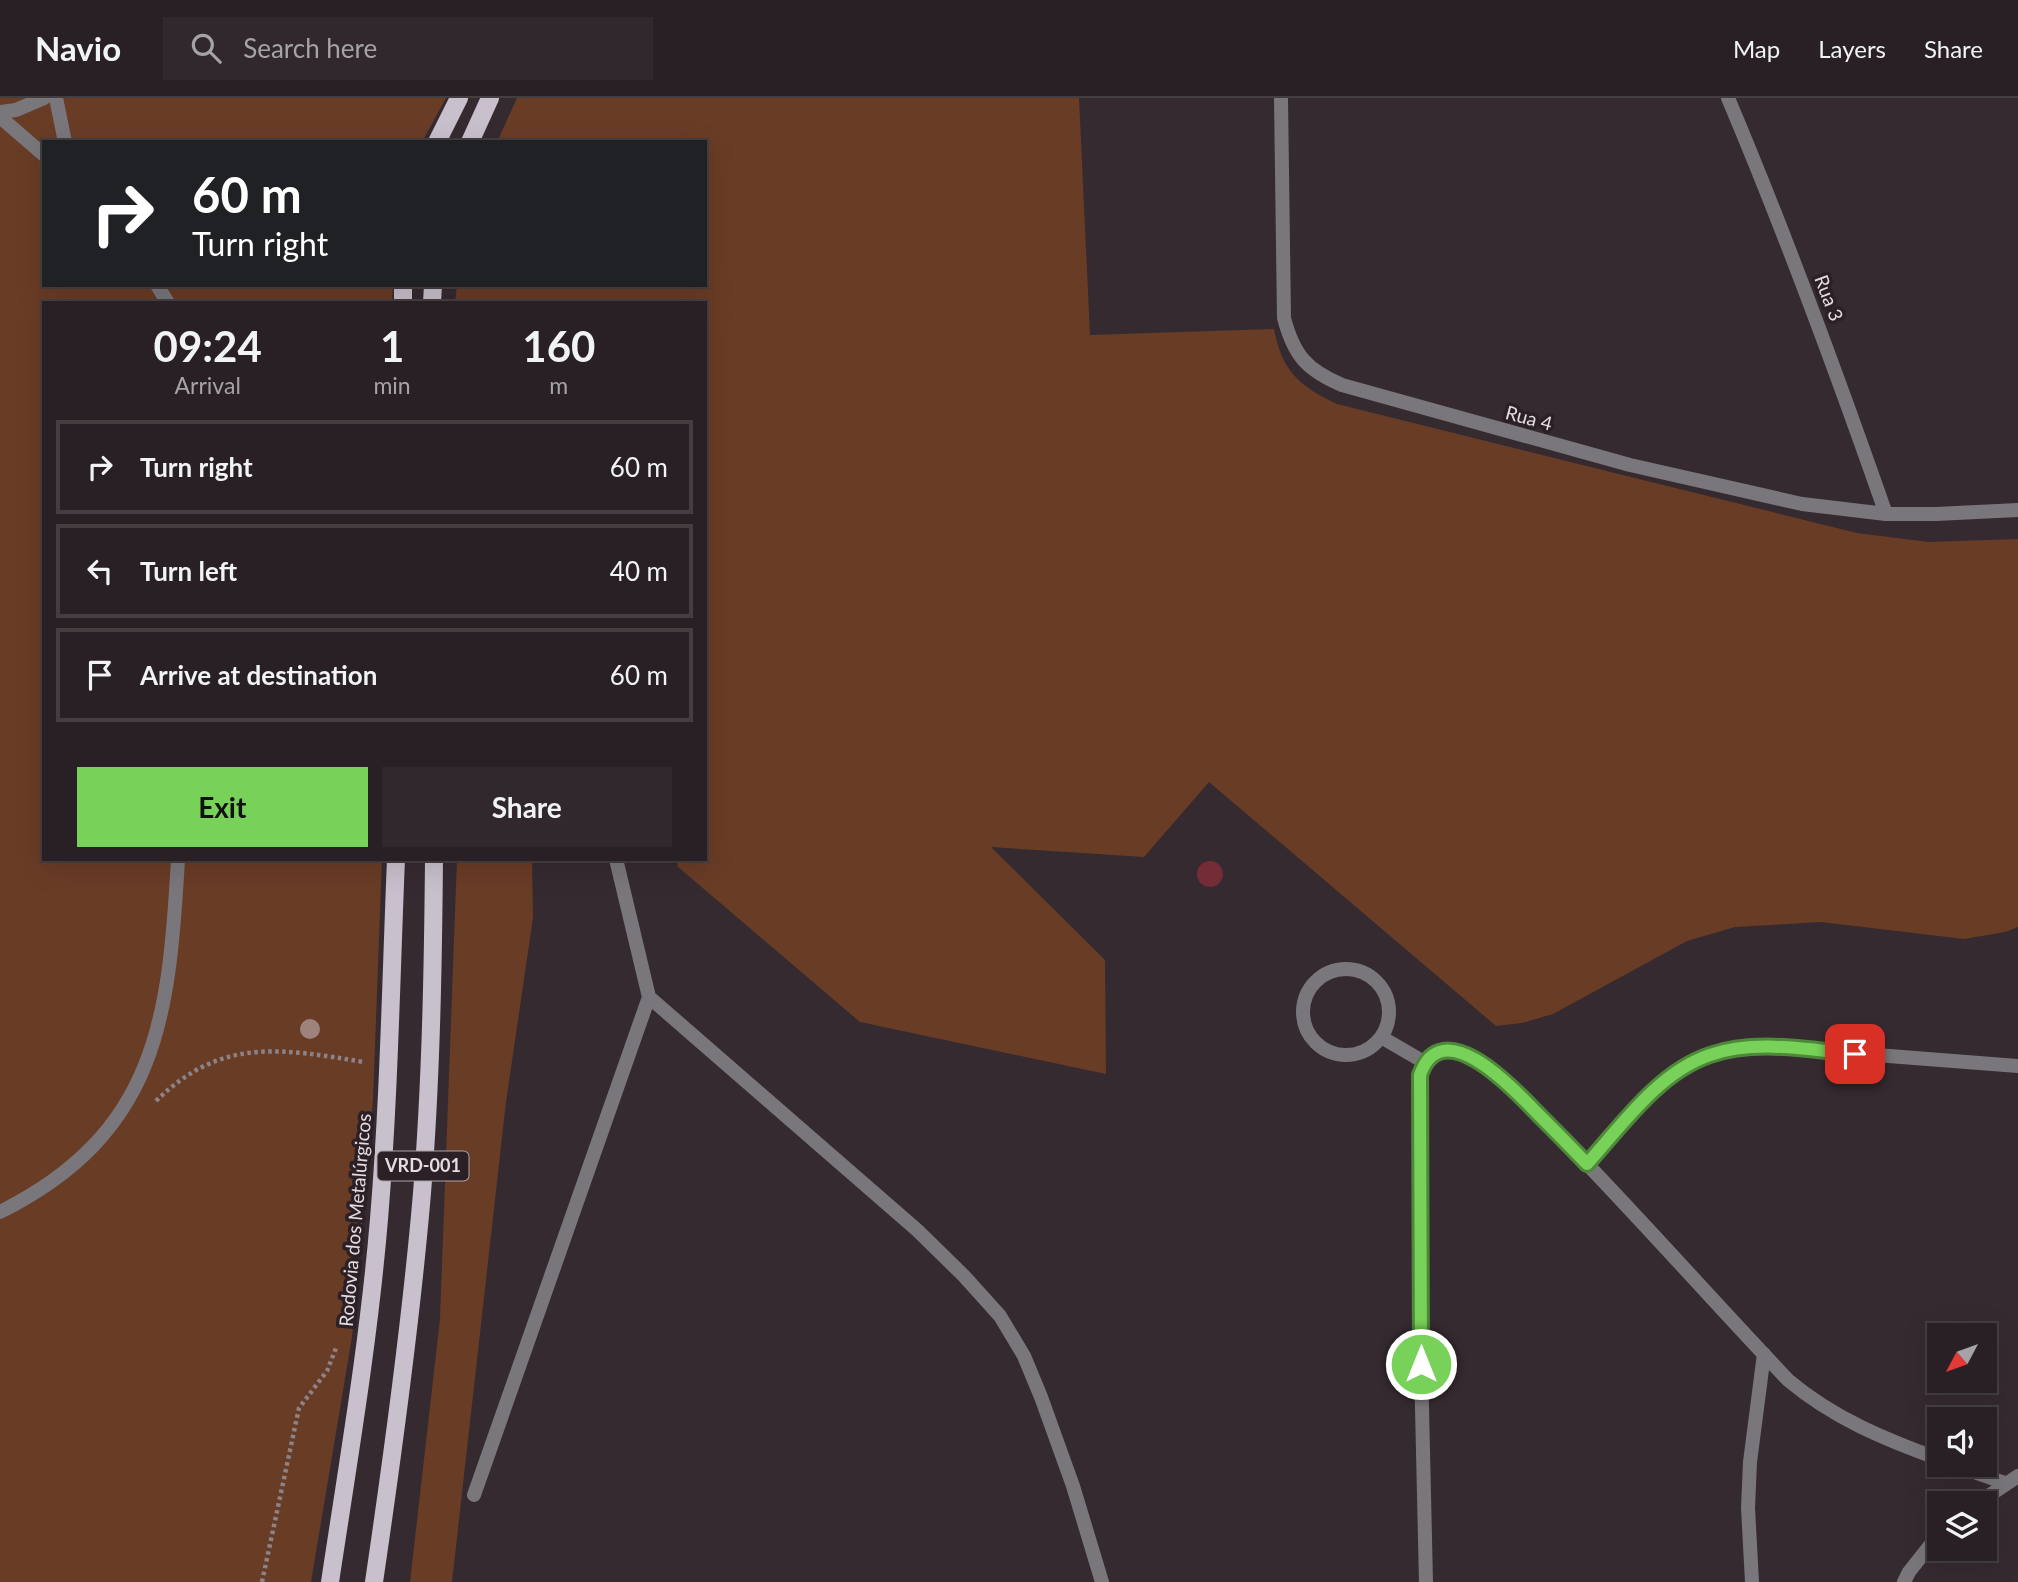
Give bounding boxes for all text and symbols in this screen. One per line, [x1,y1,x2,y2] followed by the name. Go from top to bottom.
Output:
[163,17,653,80] search box
[35,28,121,68] text: Navio
[187,29,225,67] icon: search
[243,32,377,64] text: Search here
[1733,34,1780,63] text: Map
[1818,34,1886,63] text: Layers
[1924,34,1983,63] text: Share
[192,165,302,223] text: 60 m
[77,168,168,259] icon: right
[192,224,328,263] text: Turn right
[1810,272,1849,324] street label: Rua 3
[154,321,262,371] text: 09:24
[380,321,404,371] text: 1
[522,321,595,371] text: 160
[175,371,241,399] text: Arrival
[373,371,411,399] text: min
[549,371,568,399] text: m
[1503,400,1555,435] street label: Rua 4
[81,448,119,486] icon: right
[140,451,253,483] text: Turn right
[610,451,668,483] text: 60 m
[81,552,119,590] icon: left
[140,555,237,587] text: Turn left
[610,555,668,587] text: 40 m
[81,656,119,694] icon: arrive
[140,659,377,691] text: Arrive at destination
[610,659,668,691] text: 60 m
[77,767,368,847] button: Exit
[382,767,672,847] button: Share
[1825,1024,1885,1084] pin
[1836,1035,1874,1073] icon: arrive
[334,1112,375,1328] street label: Rodovia dos Metalúrgicos
[378,1152,468,1181] road number: VRD-001
[1927,1323,1997,1393] north arrow
[1927,1323,1997,1561] map controls
[1384,1327,1458,1401] position arrow
[1927,1407,1997,1477] button: sound
[1927,1491,1997,1561] button: layers

